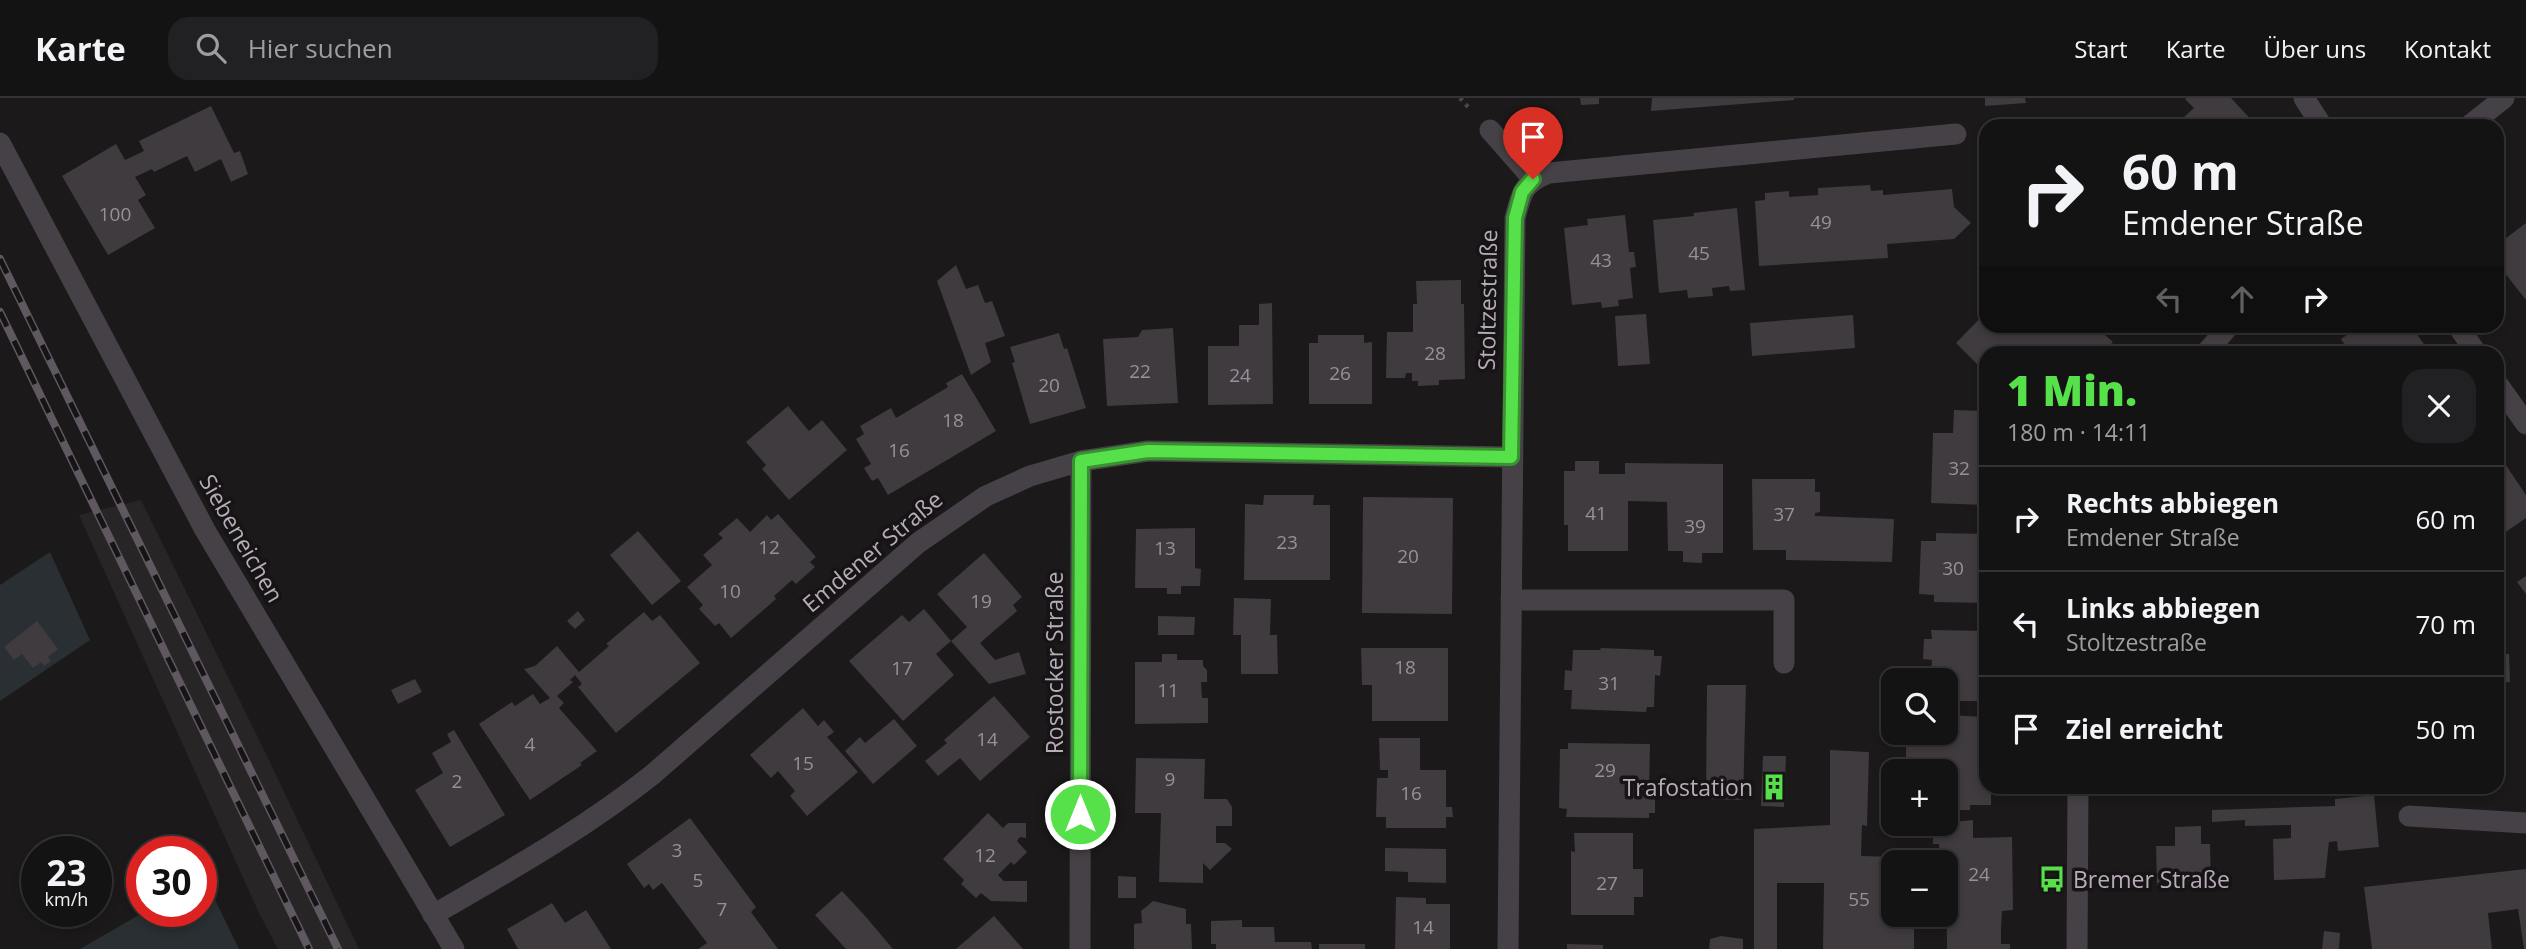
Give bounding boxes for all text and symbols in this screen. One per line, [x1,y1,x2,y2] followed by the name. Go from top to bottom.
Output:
[168,17,658,80] search box
[35,26,126,71] text: Karte
[192,29,230,67] icon: search
[248,30,393,66] text: Hier suchen
[2074,32,2128,65] text: Start
[2166,32,2226,65] text: Karte
[2264,32,2366,65] text: Über uns
[2404,32,2491,65] text: Kontakt
[1503,107,1563,179] pin
[1514,118,1552,156] icon: arrive
[2122,138,2239,204] text: 60 m
[2007,147,2098,238] icon: right
[99,201,131,227] house number: 100
[2122,201,2364,244] text: Emdener Straße
[1810,209,1832,235] house number: 49
[1470,229,1504,371] street label: Stoltzestraße
[1688,240,1710,266] house number: 45
[1590,247,1612,273] house number: 43
[2150,280,2188,318] icon: left
[2223,280,2261,318] icon: ahead
[2296,280,2334,318] icon: right
[1424,340,1446,366] house number: 28
[1129,358,1151,384] house number: 22
[1329,360,1351,386] house number: 26
[2007,361,2137,418] text: 1 Min.
[1229,362,1251,388] house number: 24
[2402,369,2476,443] button: close
[1038,372,1060,398] house number: 20
[942,407,964,433] house number: 18
[2007,416,2150,448] text: 180 m · 14:11
[888,437,910,463] house number: 16
[1948,455,1970,481] house number: 32
[192,468,292,608] street label: Siebeneichen
[795,483,949,619] street label: Emdener Straße
[2066,485,2279,521] text: Rechts abbiegen
[1585,500,1607,526] house number: 41
[2007,500,2045,538] icon: right
[1773,501,1795,527] house number: 37
[2415,501,2476,537] text: 60 m
[1684,513,1706,539] house number: 39
[2066,521,2240,553] text: Emdener Straße
[1276,529,1298,555] house number: 23
[758,534,780,560] house number: 12
[1154,535,1176,561] house number: 13
[1397,543,1419,569] house number: 20
[1942,555,1964,581] house number: 30
[1038,572,1070,754] street label: Rostocker Straße
[719,578,741,604] house number: 10
[970,588,992,614] house number: 19
[2066,590,2261,626] text: Links abbiegen
[2007,605,2045,643] icon: left
[2415,606,2476,642] text: 70 m
[2066,626,2207,658] text: Stoltzestraße
[1394,654,1416,680] house number: 18
[891,655,913,681] house number: 17
[1881,668,1958,927] map controls
[1881,668,1958,745] button: search
[1598,670,1620,696] house number: 31
[1157,677,1179,703] house number: 11
[2007,710,2045,748] icon: arrive
[2066,711,2223,747] text: Ziel erreicht
[2415,711,2476,747] text: 50 m
[976,726,998,752] house number: 14
[525,731,536,757] house number: 4
[792,750,814,776] house number: 15
[1594,757,1616,783] house number: 29
[1881,759,1958,836] button: +
[1165,766,1175,792] house number: 9
[452,768,462,794] house number: 2
[1623,771,1753,803] place label: Trafostation
[1759,772,1789,802] building icon: Trafostation
[1043,777,1117,851] position arrow
[1400,780,1422,806] house number: 16
[126,836,217,927] speed limit sign: 30
[672,837,682,863] house number: 3
[974,842,996,868] house number: 12
[46,849,87,896] text: 23
[1881,850,1958,927] button: −
[1968,861,1990,887] house number: 24
[2073,863,2230,895] place label: Bremer Straße
[2037,864,2067,894] bus stop icon: Bremer Straße
[693,867,703,893] house number: 5
[1596,870,1618,896] house number: 27
[1848,886,1870,912] house number: 55
[45,887,88,911] text: km/h
[717,896,727,922] house number: 7
[1412,914,1434,940] house number: 14

